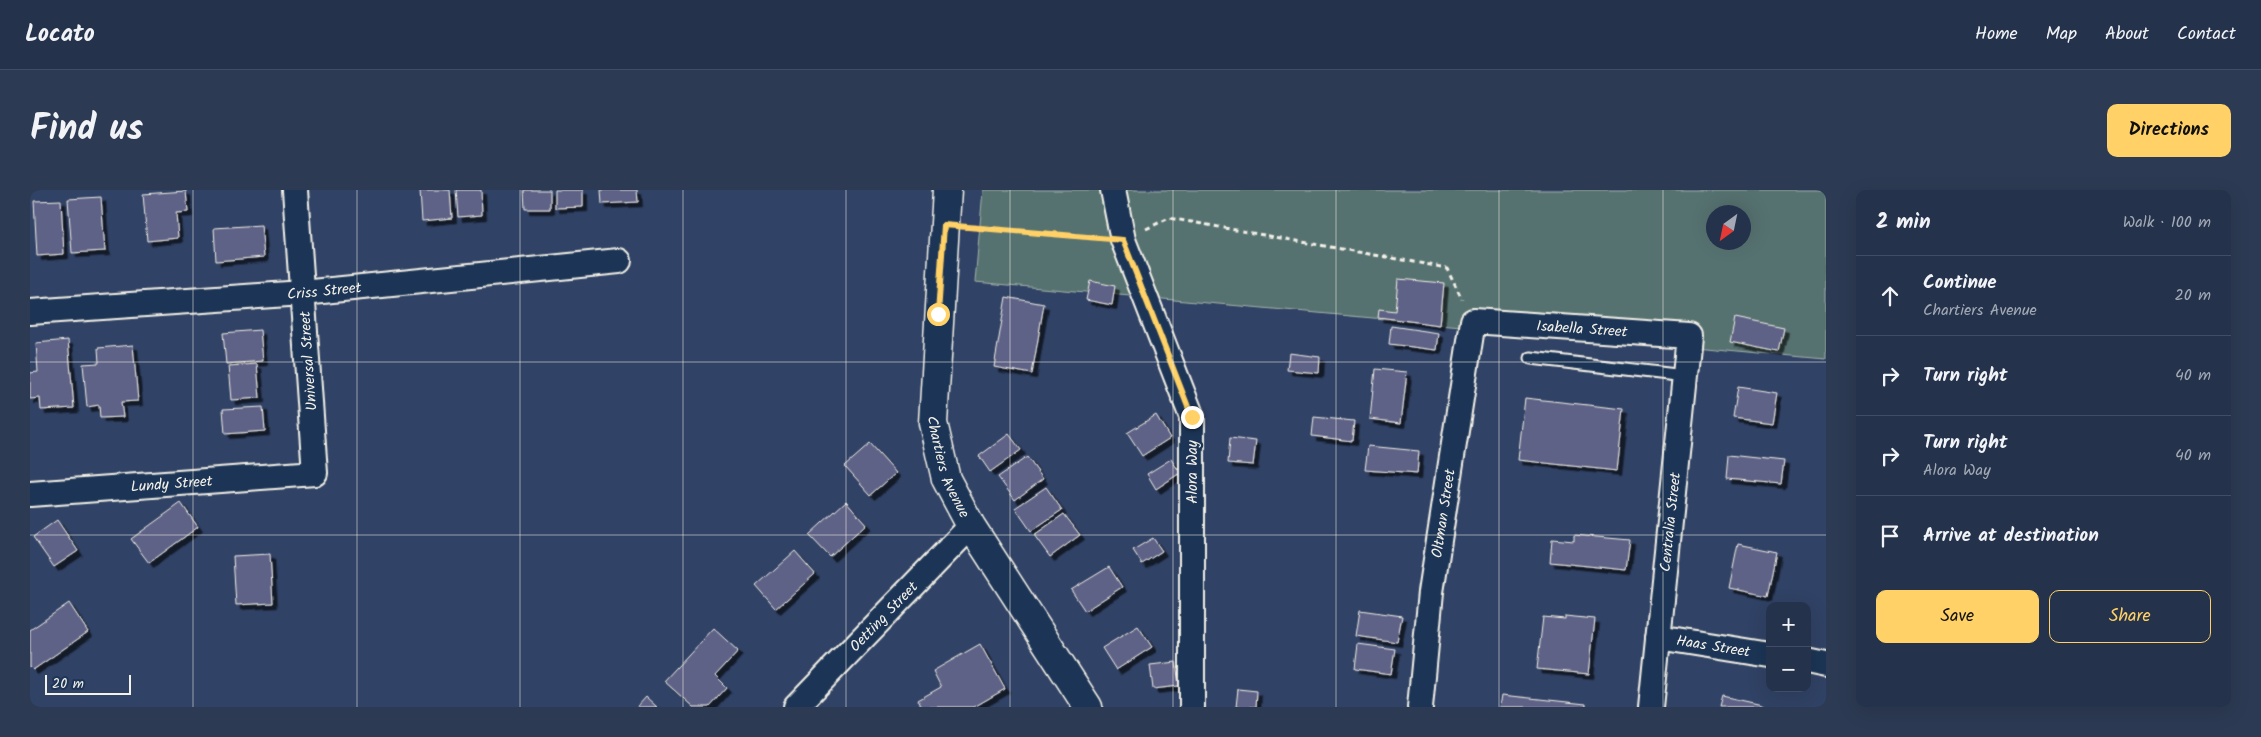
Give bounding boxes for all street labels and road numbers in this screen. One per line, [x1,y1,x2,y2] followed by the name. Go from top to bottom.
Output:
[286,276,363,307] street label: Criss Street
[294,310,324,412] street label: Universal Street
[1536,314,1628,345] street label: Isabella Street
[920,415,976,523] street label: Chartiers Avenue
[1181,439,1205,504] street label: Alora Way
[1425,467,1463,560] street label: Oltman Street
[130,470,214,500] street label: Lundy Street
[1654,471,1688,573] street label: Centralia Street
[844,576,924,658] street label: Oetting Street
[1674,629,1752,665] street label: Haas Street

